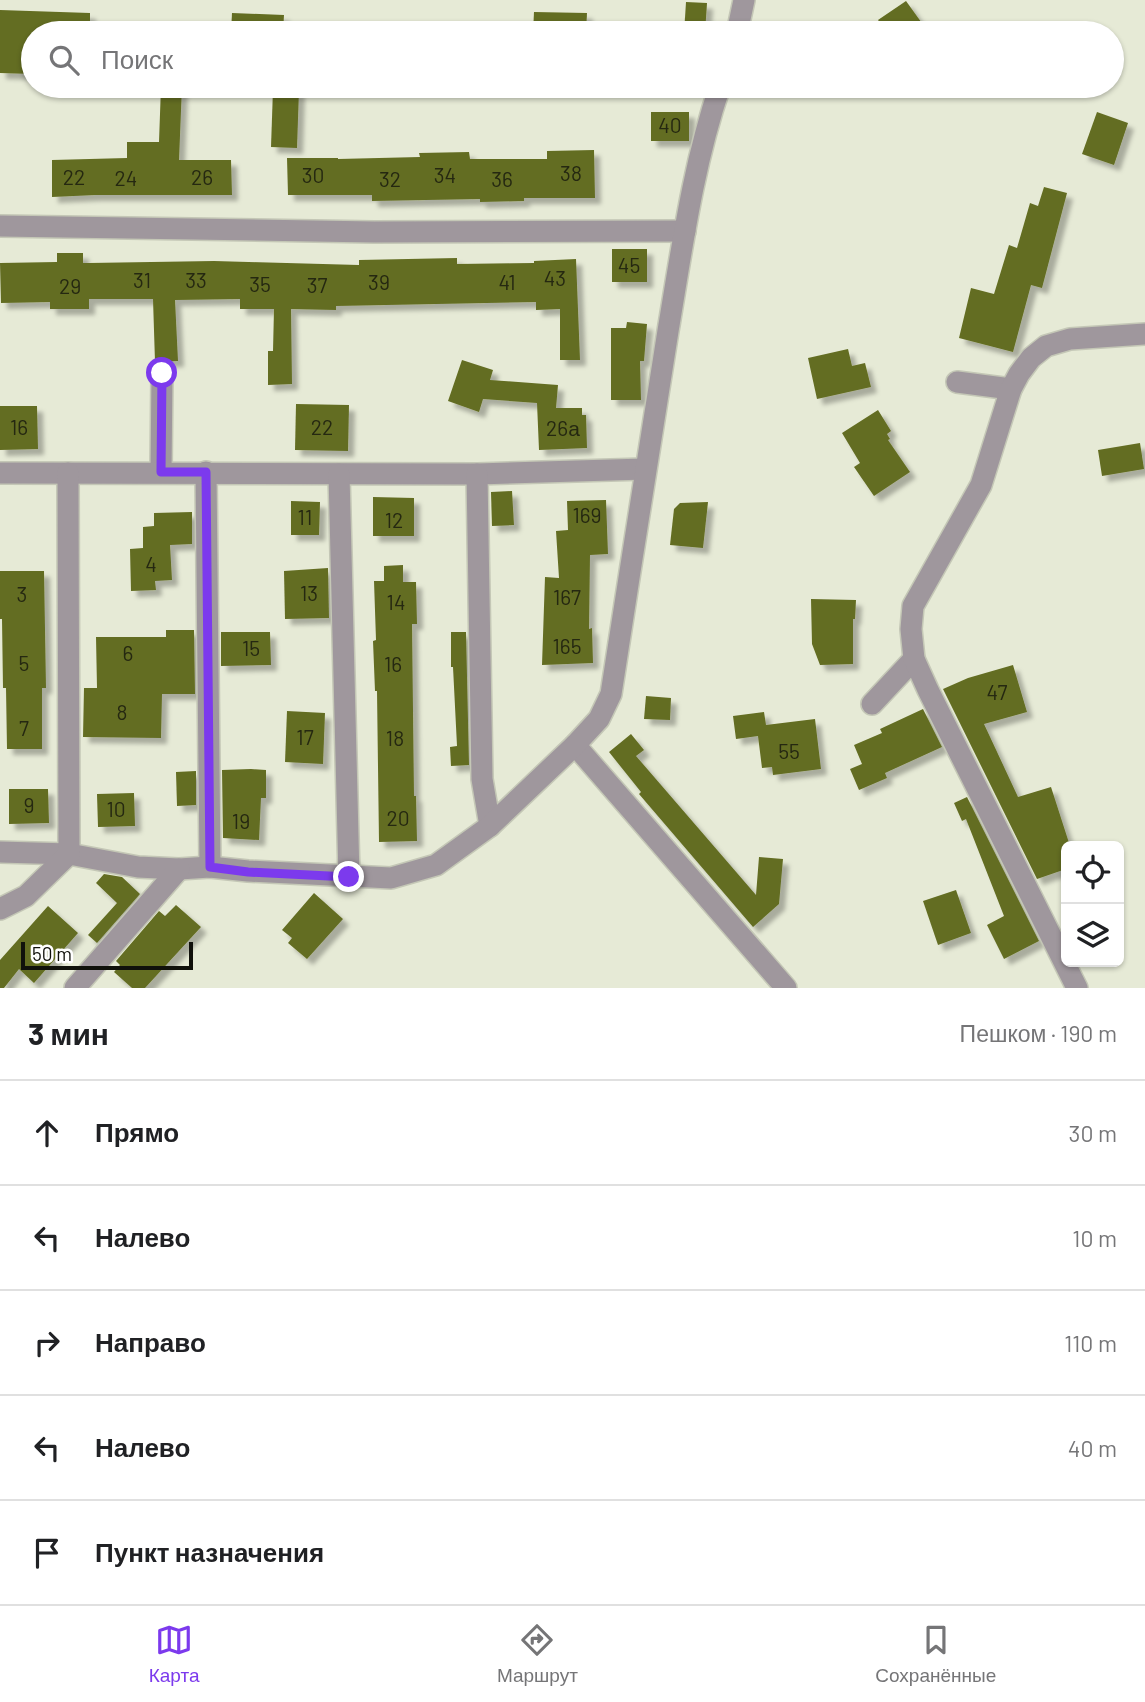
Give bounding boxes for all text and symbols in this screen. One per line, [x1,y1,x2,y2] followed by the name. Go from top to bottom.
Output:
[21,21,1124,98] search box
[45,41,83,79] icon: search
[101,43,173,74] text: Поиск
[658,112,682,137] house number: 40
[560,160,582,185] house number: 38
[302,162,324,187] house number: 30
[434,162,456,187] house number: 34
[63,164,85,189] house number: 22
[191,164,213,189] house number: 26
[115,165,137,190] house number: 24
[379,166,401,191] house number: 32
[491,166,513,191] house number: 36
[618,252,640,277] house number: 45
[544,265,566,290] house number: 43
[133,267,151,292] house number: 31
[185,267,207,292] house number: 33
[368,269,390,294] house number: 39
[499,269,516,294] house number: 41
[249,271,271,296] house number: 35
[307,272,327,297] house number: 37
[59,273,81,298] house number: 29
[146,357,177,388] route start
[10,414,28,439] house number: 16
[311,414,333,439] house number: 22
[546,415,580,440] house number: 26а
[572,502,602,527] house number: 169
[298,504,312,529] house number: 11
[385,507,403,532] house number: 12
[145,551,157,576] house number: 4
[300,580,318,605] house number: 13
[17,581,27,606] house number: 3
[553,584,581,609] house number: 167
[387,589,405,614] house number: 14
[553,633,581,658] house number: 165
[242,635,260,660] house number: 15
[123,640,133,665] house number: 6
[19,650,29,675] house number: 5
[384,651,402,676] house number: 16
[987,679,1008,704] house number: 47
[117,699,127,724] house number: 8
[19,715,29,740] house number: 7
[296,724,314,749] house number: 17
[386,725,404,750] house number: 18
[778,738,800,763] house number: 55
[24,792,34,817] house number: 9
[106,796,126,821] house number: 10
[386,805,410,830] house number: 20
[232,808,250,833] house number: 19
[1061,841,1124,967] map controls
[1061,841,1124,904] button: locate
[333,861,364,892] route end
[1061,904,1124,967] button: layers
[21,939,192,971] scale bar
[32,942,72,965] text: 50 m
[28,1015,109,1051] text: 3 мин
[960,1019,1117,1047] text: Пешком · 190 m
[28,1114,66,1152] icon: ahead
[95,1116,179,1147] text: Прямо
[1069,1119,1117,1147] text: 30 m
[28,1219,66,1257] icon: left
[95,1221,190,1252] text: Налево
[1072,1224,1117,1252] text: 10 m
[28,1324,66,1362] icon: right
[95,1326,206,1357] text: Направо
[1064,1329,1117,1357] text: 110 m
[28,1429,66,1467] icon: left
[95,1431,190,1462] text: Налево
[1068,1434,1117,1462] text: 40 m
[28,1534,66,1572] icon: arrive
[95,1536,324,1567] text: Пункт назначения
[149,1621,200,1687] tab: Карта
[497,1621,578,1687] tab: Маршрут
[875,1621,996,1687] tab: Сохранённые

